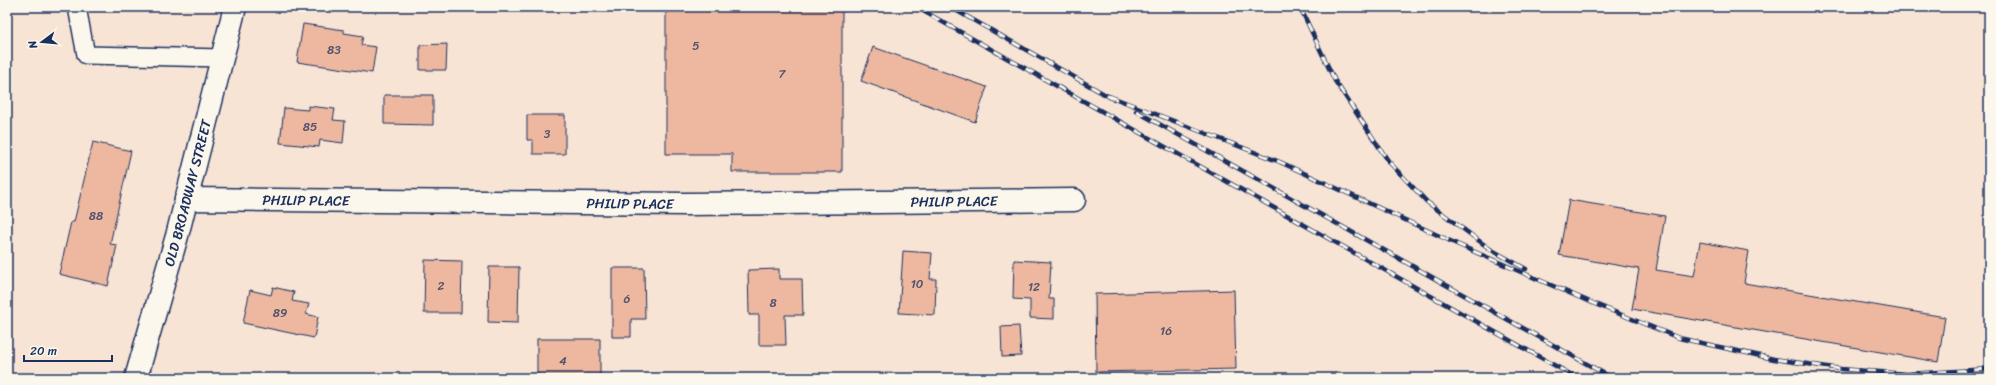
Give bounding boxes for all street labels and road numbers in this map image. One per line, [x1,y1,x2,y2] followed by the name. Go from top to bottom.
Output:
[157,116,219,270] street label: OLD BROADWAY STREET
[262,188,351,214] street label: PHILIP PLACE
[910,189,999,215] street label: PHILIP PLACE
[586,191,675,217] street label: PHILIP PLACE

